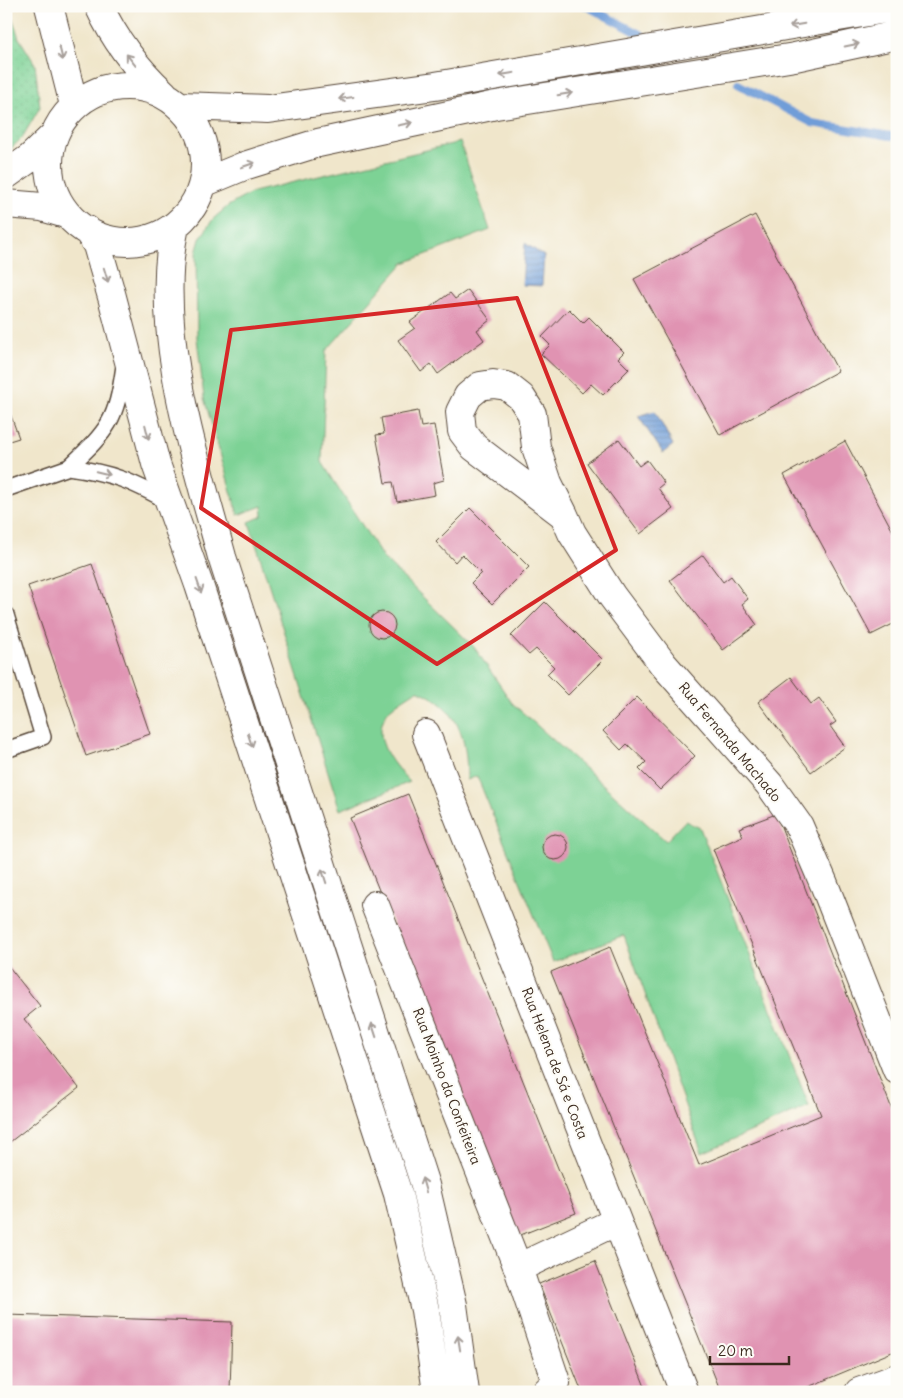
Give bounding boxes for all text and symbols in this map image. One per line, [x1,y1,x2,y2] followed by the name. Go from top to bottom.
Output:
[790,20,806,30] one-way arrow
[843,40,859,49] one-way arrow
[57,45,66,61] one-way arrow
[126,53,136,67] one-way arrow
[499,69,515,79] one-way arrow
[556,88,572,98] one-way arrow
[338,94,354,104] one-way arrow
[397,119,413,129] one-way arrow
[240,160,256,170] one-way arrow
[101,267,111,283] one-way arrow
[143,424,153,440] one-way arrow
[95,469,111,478] one-way arrow
[195,578,205,594] one-way arrow
[675,678,785,806] street label: Rua Fernanda Machado
[246,732,255,748] one-way arrow
[319,868,328,884] one-way arrow
[518,985,592,1141] street label: Rua Helena de Sá e Costa
[409,1005,485,1167] street label: Rua Moinho da Confeiteira
[369,1022,379,1038] one-way arrow
[419,1177,429,1193] one-way arrow
[710,1333,789,1365] scale bar
[454,1336,464,1352] one-way arrow
[718,1341,753,1360] text: 20 m

